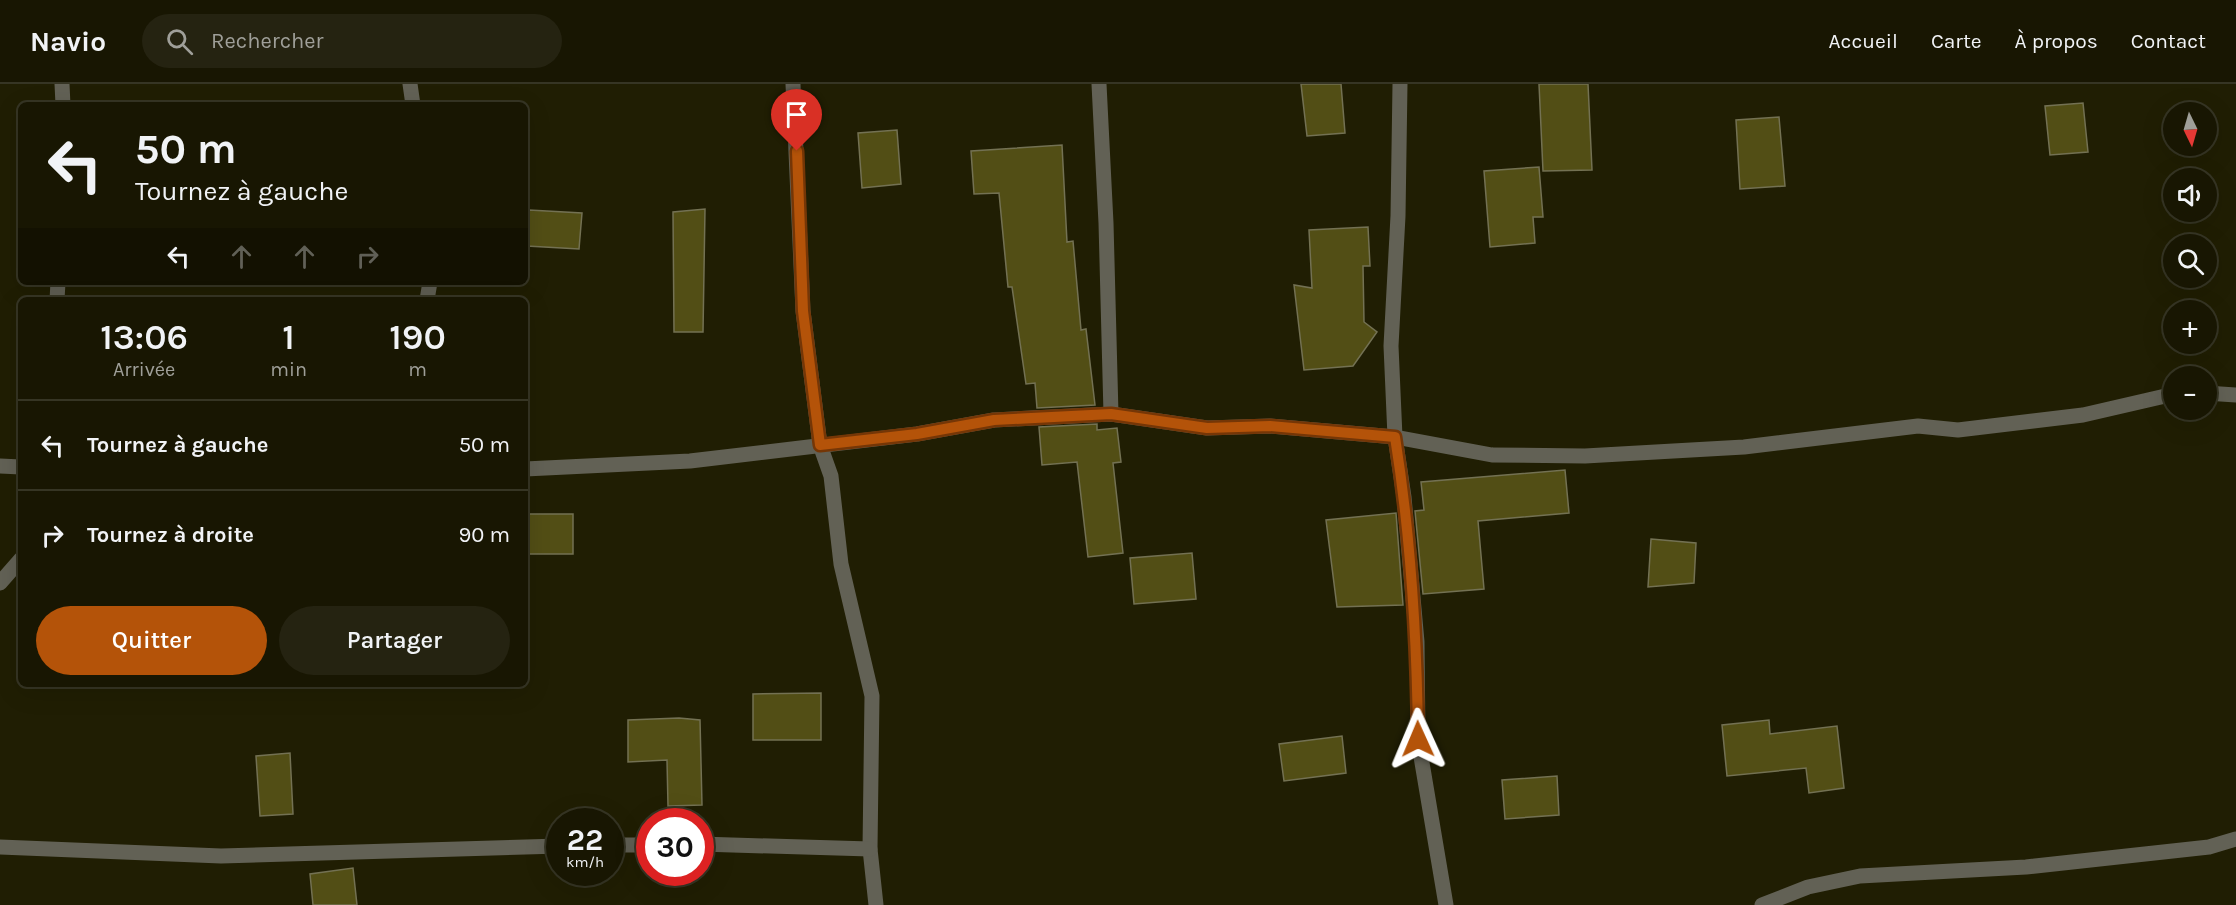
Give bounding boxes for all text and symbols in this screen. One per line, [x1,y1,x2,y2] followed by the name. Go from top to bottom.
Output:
[142,14,562,68] search box
[30,25,106,58] text: Navio
[163,25,196,58] icon: search
[211,28,324,54] text: Rechercher
[1829,29,1898,53] text: Accueil
[1931,29,1982,53] text: Carte
[2015,29,2098,53] text: À propos
[2131,29,2206,53] text: Contact
[771,89,822,151] pin
[780,98,813,131] icon: arrive
[2163,102,2217,156] north arrow
[2163,102,2217,420] map controls
[135,124,237,174] text: 50 m
[36,126,114,204] icon: left
[2163,168,2217,222] button: sound
[135,175,348,207] text: Tournez à gauche
[2163,234,2217,288] button: search
[162,240,195,273] icon: left
[225,240,258,273] icon: ahead
[288,240,321,273] icon: ahead
[351,240,384,273] icon: right
[2163,300,2217,354] button: +
[100,316,188,358] text: 13:06
[282,316,295,358] text: 1
[389,316,446,358] text: 190
[113,358,175,381] text: Arrivée
[270,358,307,381] text: min
[408,358,427,381] text: m
[2163,366,2217,420] button: −
[36,429,69,462] icon: left
[87,432,268,458] text: Tournez à gauche
[459,432,510,458] text: 50 m
[36,519,69,552] icon: right
[87,522,254,548] text: Tournez à droite
[458,522,510,548] text: 90 m
[36,606,267,675] button: Quitter
[279,606,510,675] button: Partager
[1386,707,1450,771] position arrow
[636,808,714,886] speed limit sign: 30
[567,822,603,858] text: 22
[566,853,604,871] text: km/h

